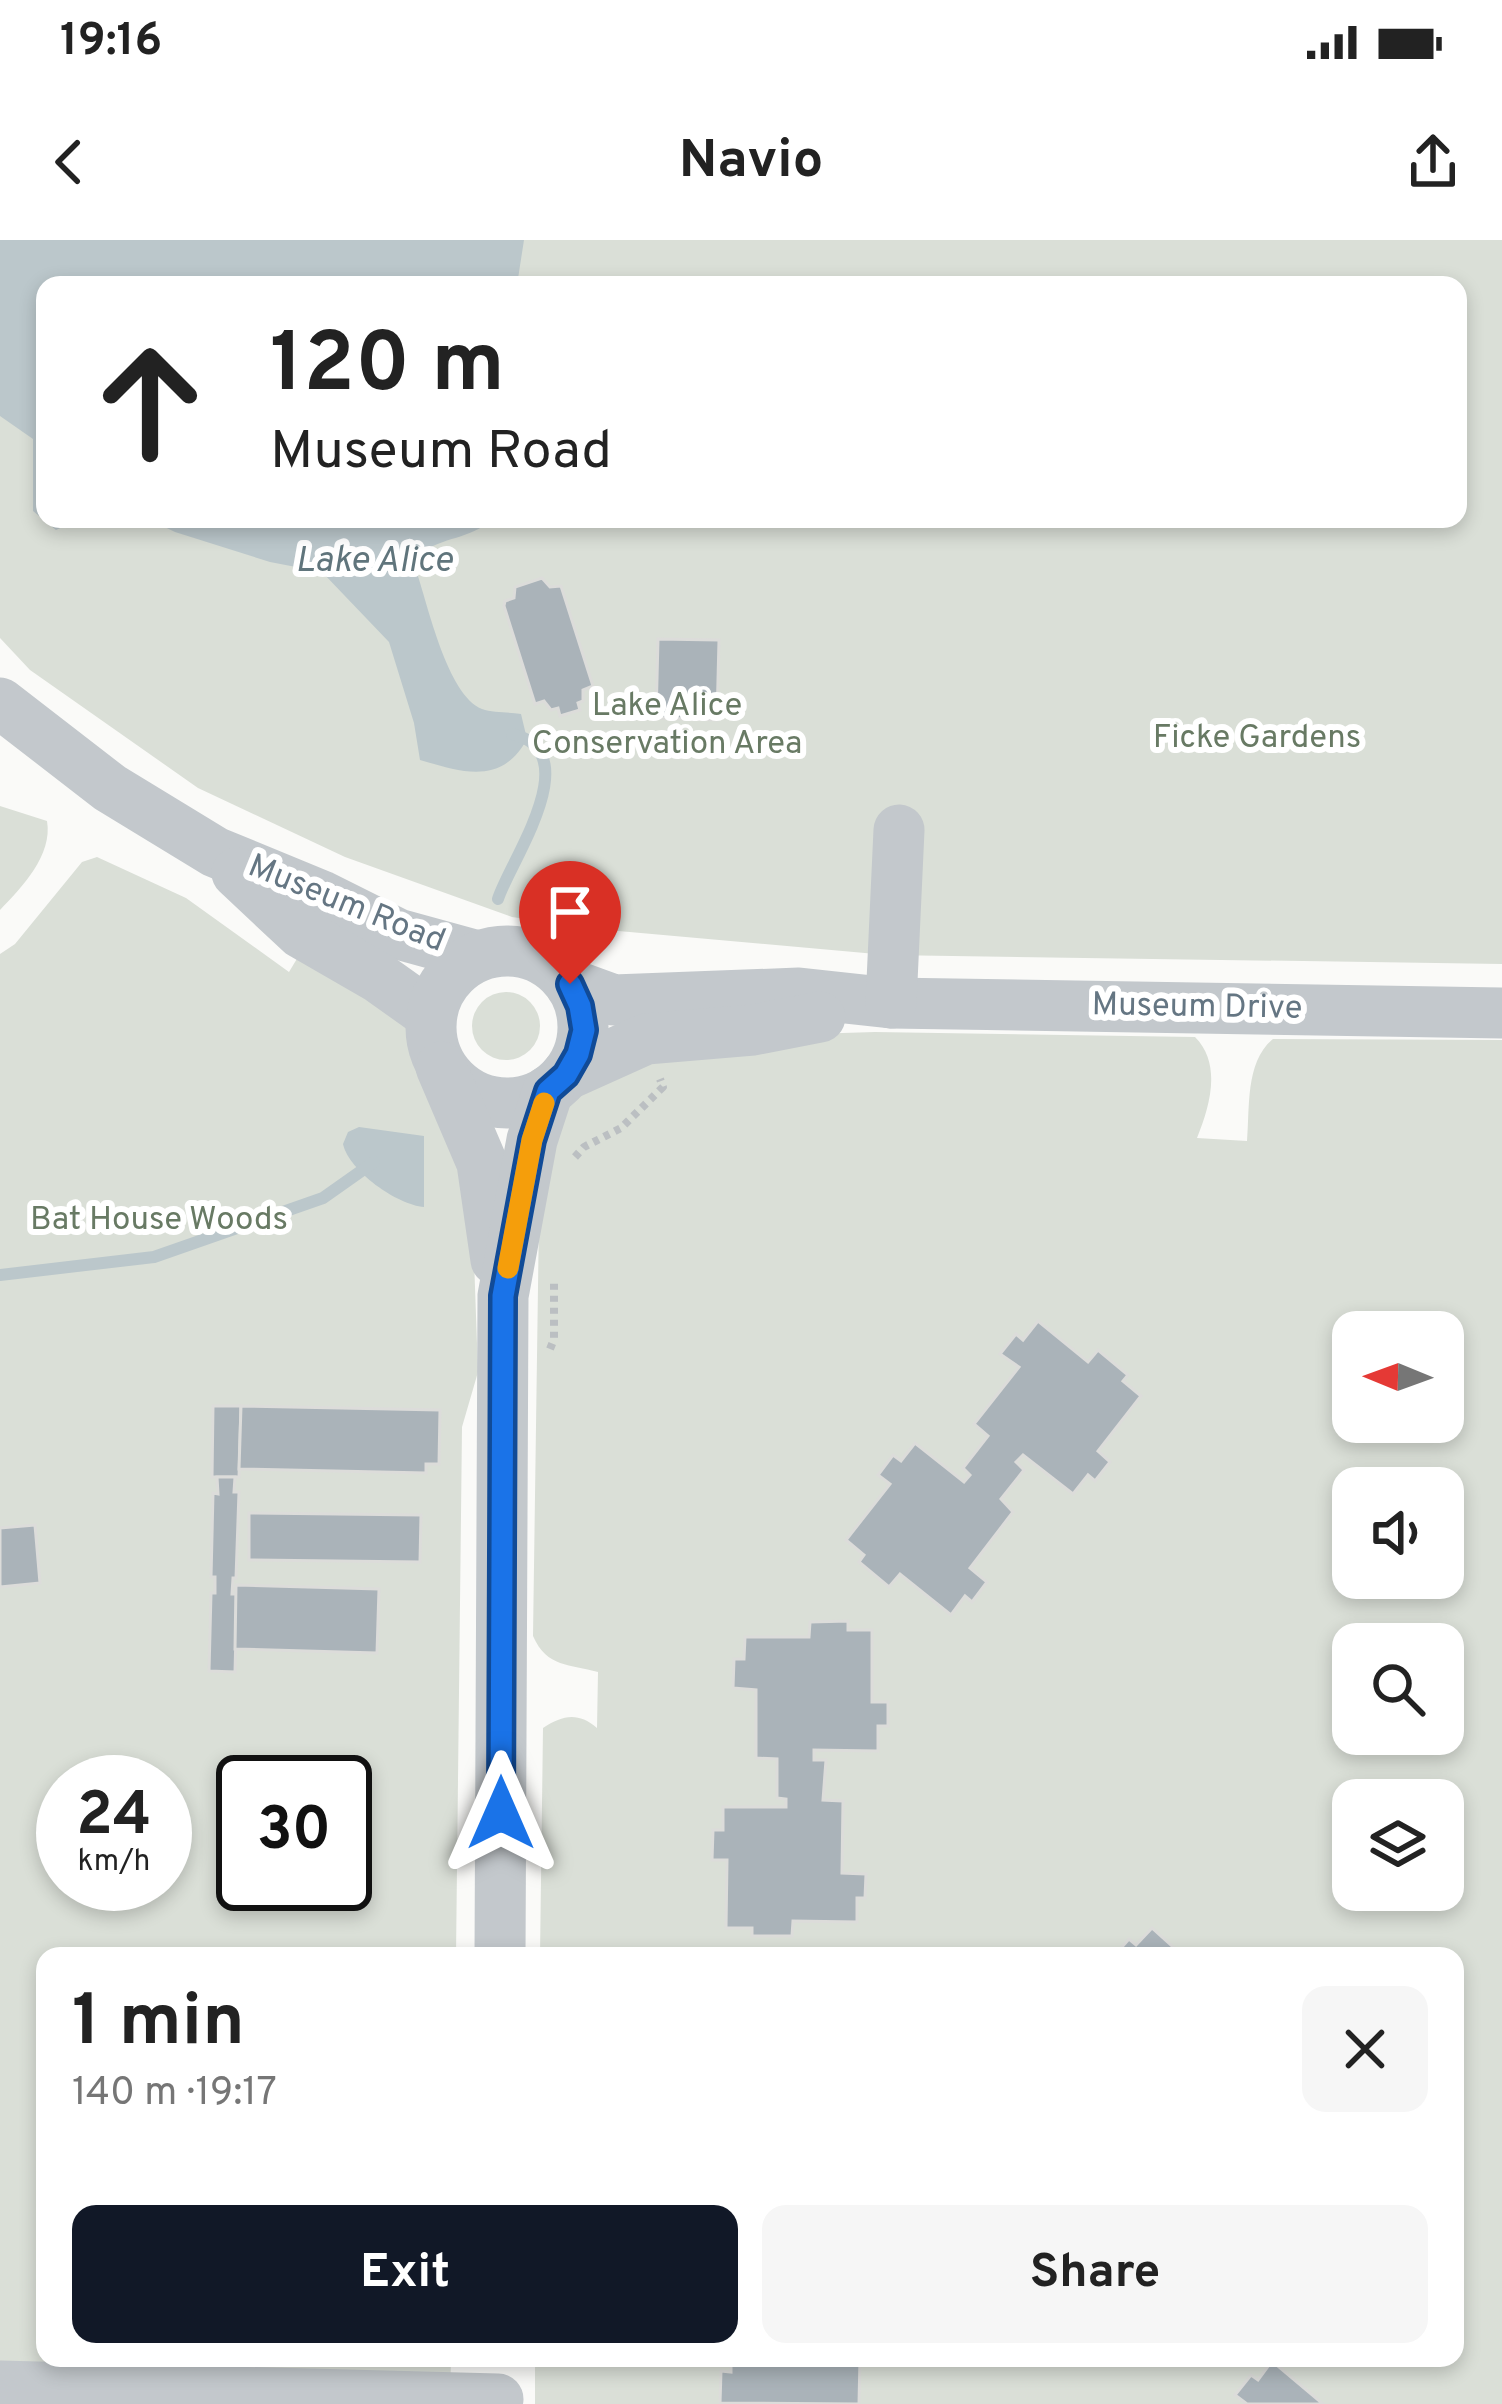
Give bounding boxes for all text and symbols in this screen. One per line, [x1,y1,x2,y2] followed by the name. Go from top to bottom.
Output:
[60,14,162,71] text: 19:16
[679,128,823,197] text: Navio
[36,129,102,195] icon: back
[1400,129,1466,195] icon: share
[270,315,505,421] text: 120 m
[72,324,228,480] icon: ahead
[270,419,612,488] text: Museum Road
[295,539,453,585] water label: Lake Alice
[532,686,802,766] park label: Lake Alice Conservation Area
[1153,718,1361,760] park label: Ficke Gardens
[241,846,451,964] street label: Museum Road
[519,861,621,984] pin
[537,879,603,945] icon: arrive
[1091,985,1303,1031] street label: Museum Drive
[30,1200,288,1242] park label: Bat House Woods
[1332,1311,1464,1443] north arrow
[1332,1311,1464,1911] map controls
[1332,1467,1464,1599] button: sound
[1332,1623,1464,1755] button: search
[438,1750,564,1876] position arrow
[216,1755,372,1911] speed limit sign: 30
[1332,1779,1464,1911] button: layers
[76,1780,152,1856] text: 24
[78,1844,150,1881] text: km/h
[72,1979,245,2071] text: 1 min
[1302,1986,1428,2112] button: close
[72,2070,277,2119] text: 140 m · 19:17
[72,2205,738,2343] button: Exit
[762,2205,1428,2343] button: Share

